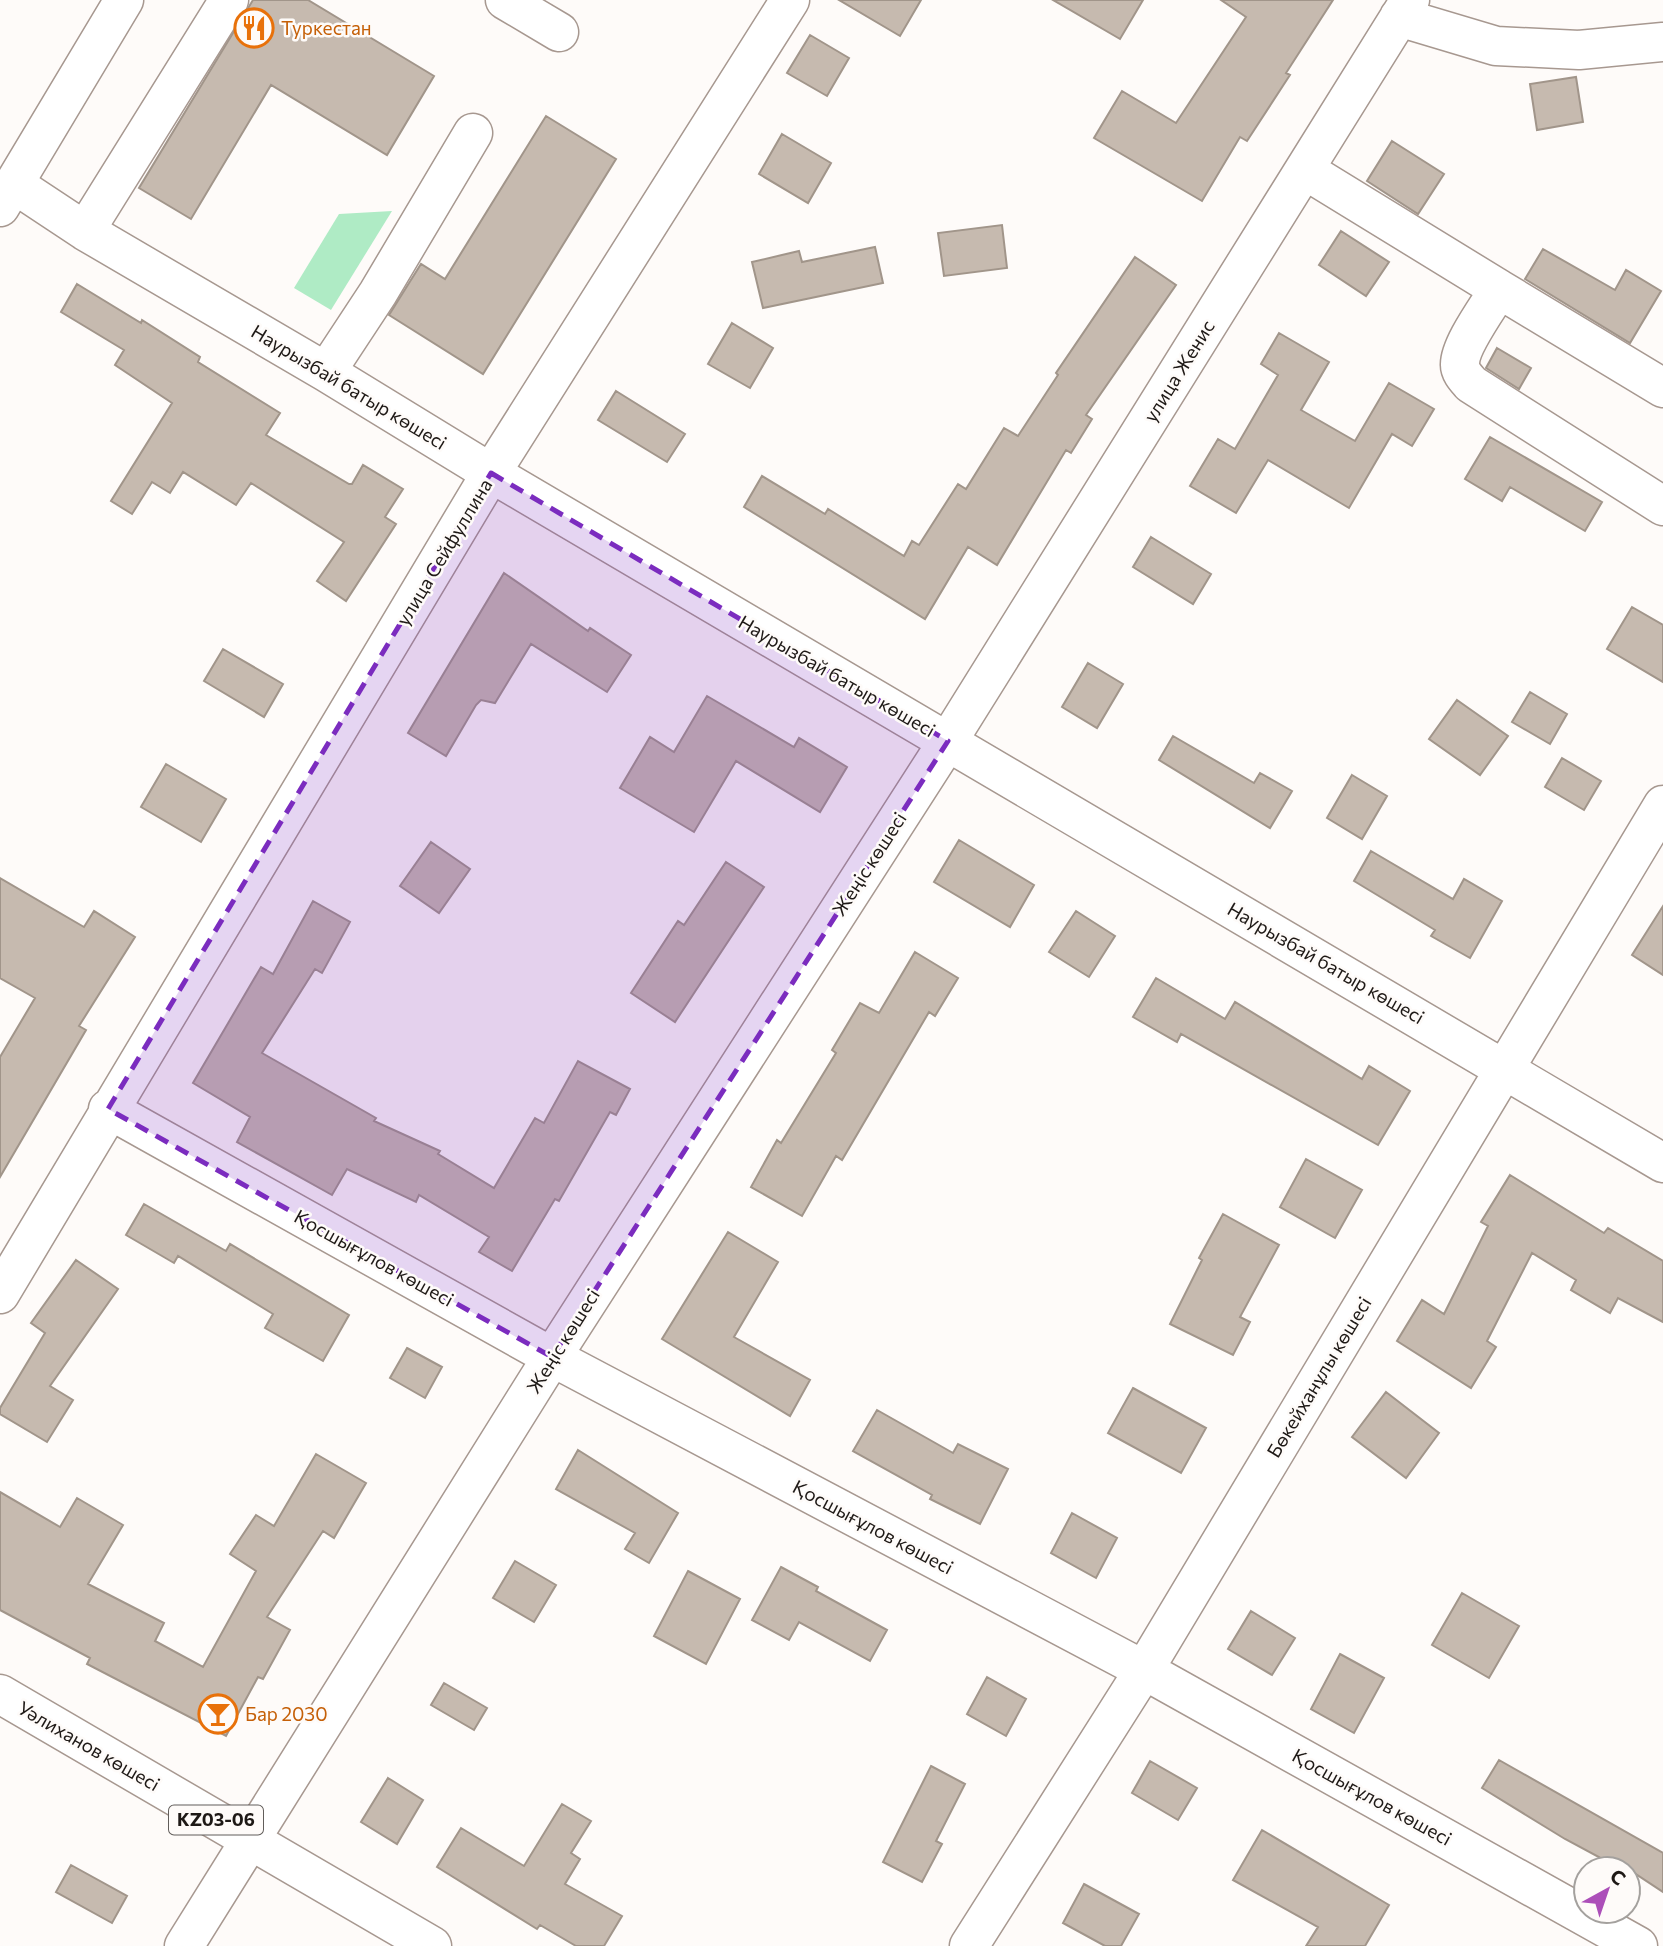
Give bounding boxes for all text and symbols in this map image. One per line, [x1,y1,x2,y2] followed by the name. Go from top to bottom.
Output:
[233,7,275,49] restaurant icon: Туркестан
[281,16,372,39] place label: Туркестан
[1138,316,1219,426] street label: улица Женис
[247,319,451,454] street label: Наурызбай батыр көшесі
[391,474,496,629] street label: улица Сейфуллина
[735,610,940,741] street label: Наурызбай батыр көшесі
[826,807,911,920] street label: Жеңіс көшесі
[1224,897,1429,1028] street label: Наурызбай батыр көшесі
[291,1204,458,1311] street label: Қосшығұлов көшесі
[521,1284,604,1397] street label: Жеңіс көшесі
[1261,1292,1376,1461] street label: Бөкейханұлы көшесі
[789,1474,957,1579] street label: Қосшығұлов көшесі
[197,1693,239,1735] bar icon: Бар 2030
[14,1696,164,1795] street label: Уәлиханов көшесі
[245,1702,328,1725] place label: Бар 2030
[1289,1743,1456,1850] street label: Қосшығұлов көшесі
[169,1806,263,1834] road number: KZ03-06
[1572,1855,1642,1925] north arrow
[1606,1864,1631,1890] text: С

